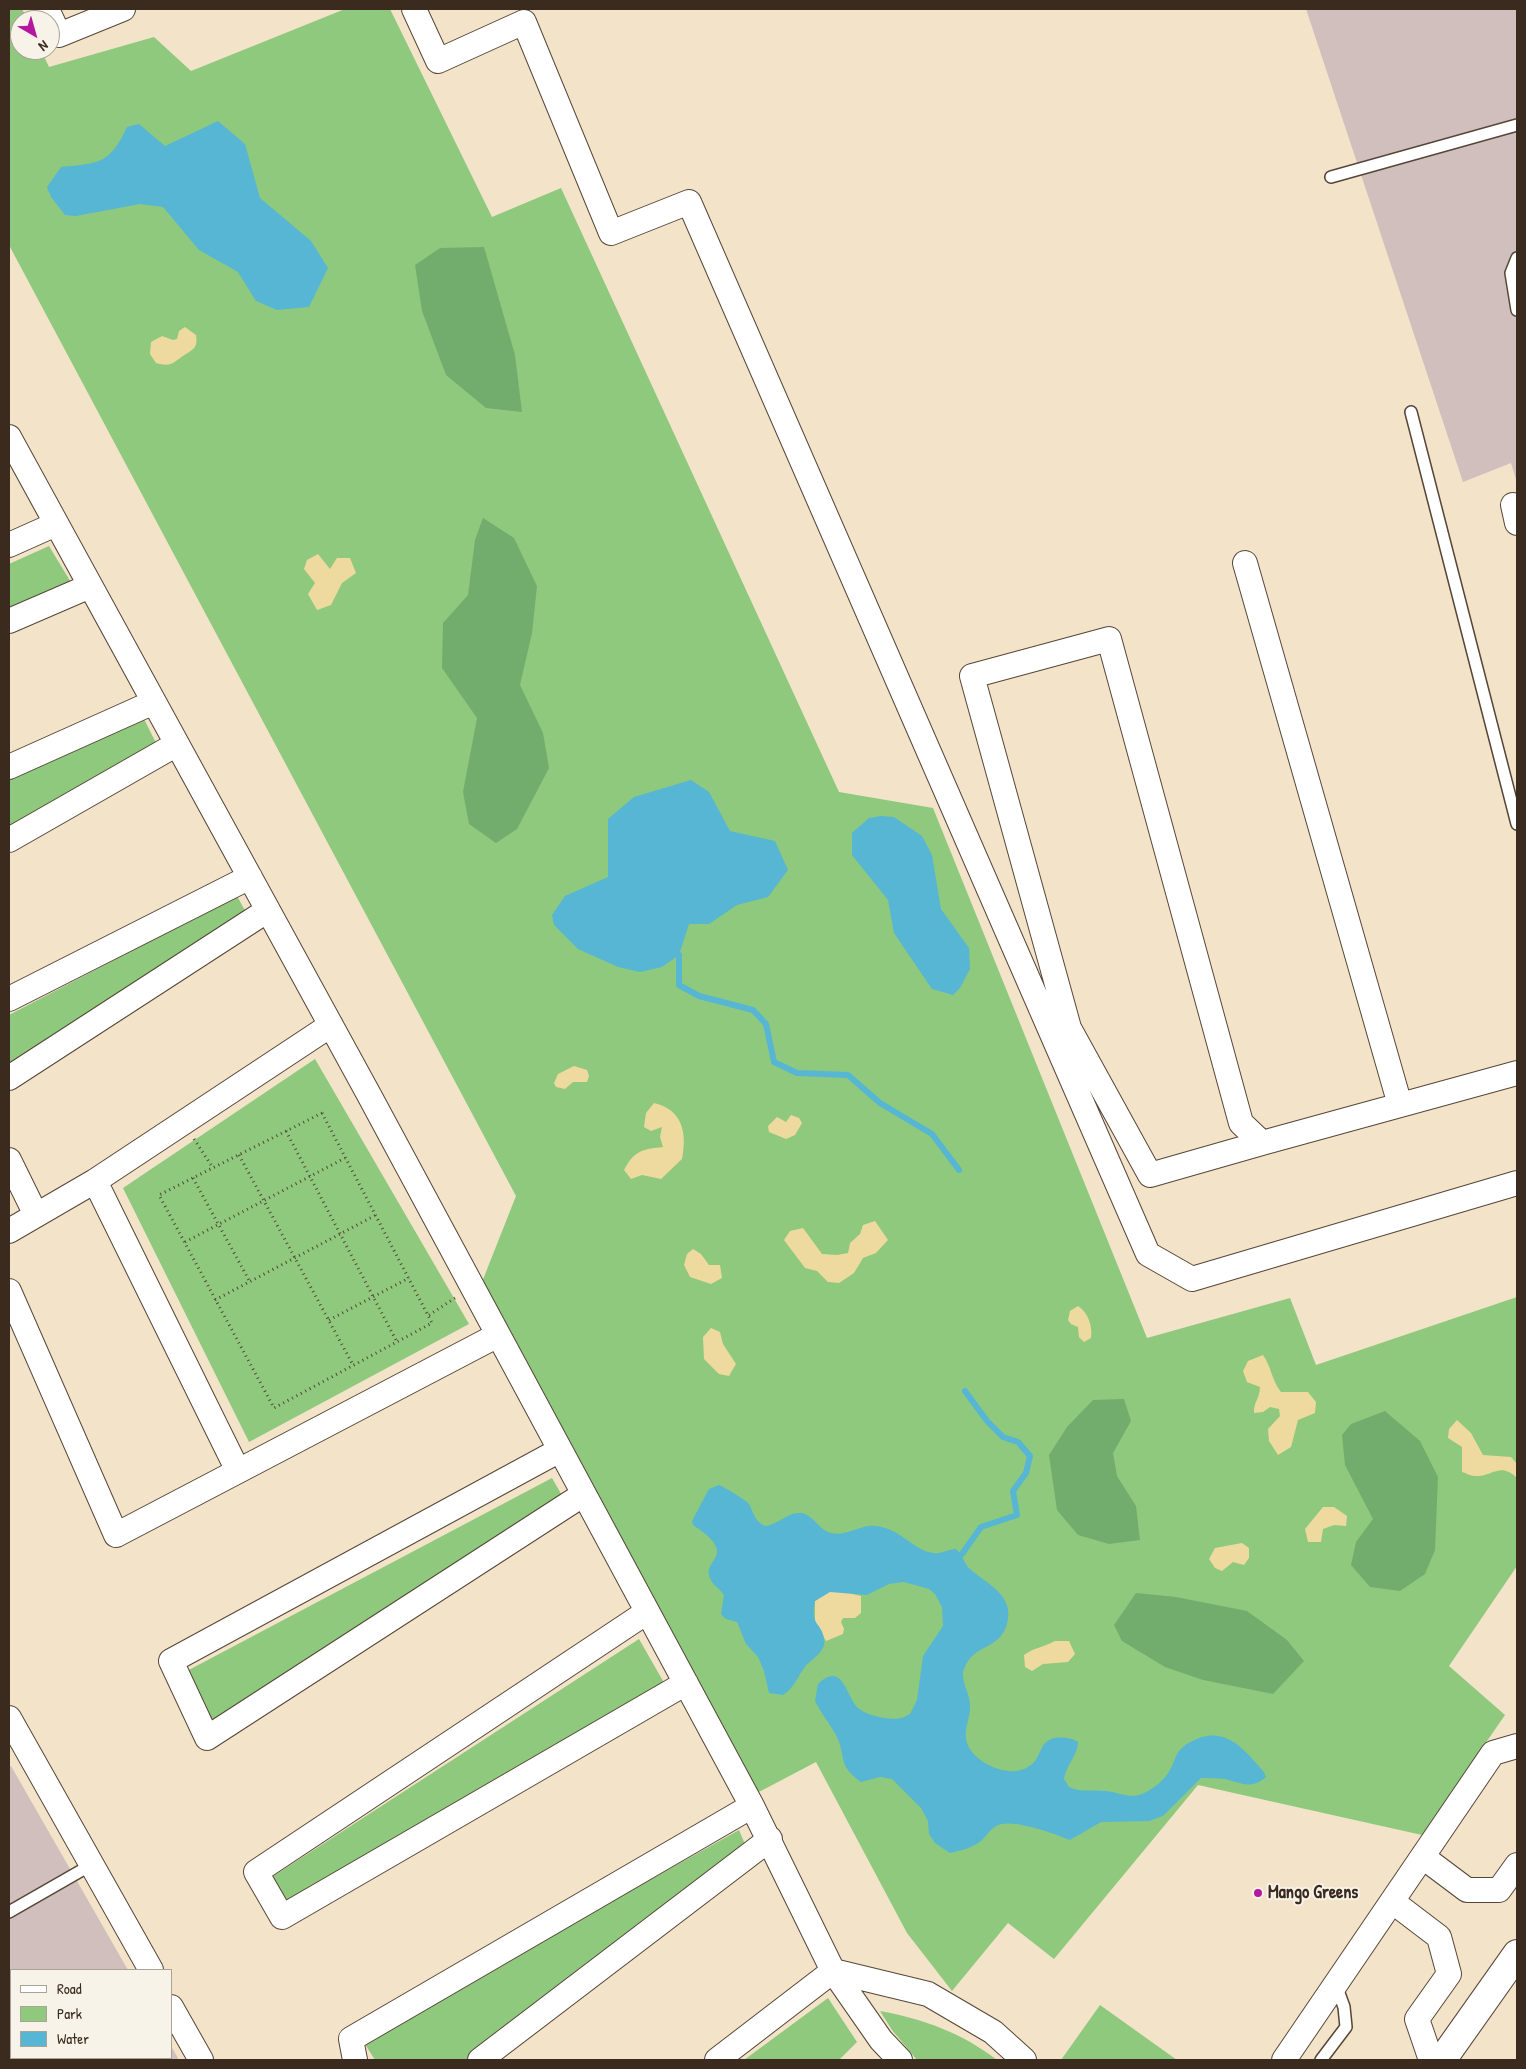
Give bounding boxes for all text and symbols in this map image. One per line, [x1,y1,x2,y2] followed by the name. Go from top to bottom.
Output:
[10,10,60,60] north arrow
[35,37,53,56] text: N
[1268,1882,1358,1904] place label: Mango Greens
[1252,1887,1264,1899] marker: Mango Greens
[10,1969,172,2059] legend
[57,1978,82,1999] text: Road
[57,2003,82,2024] text: Park
[57,2028,89,2049] text: Water

